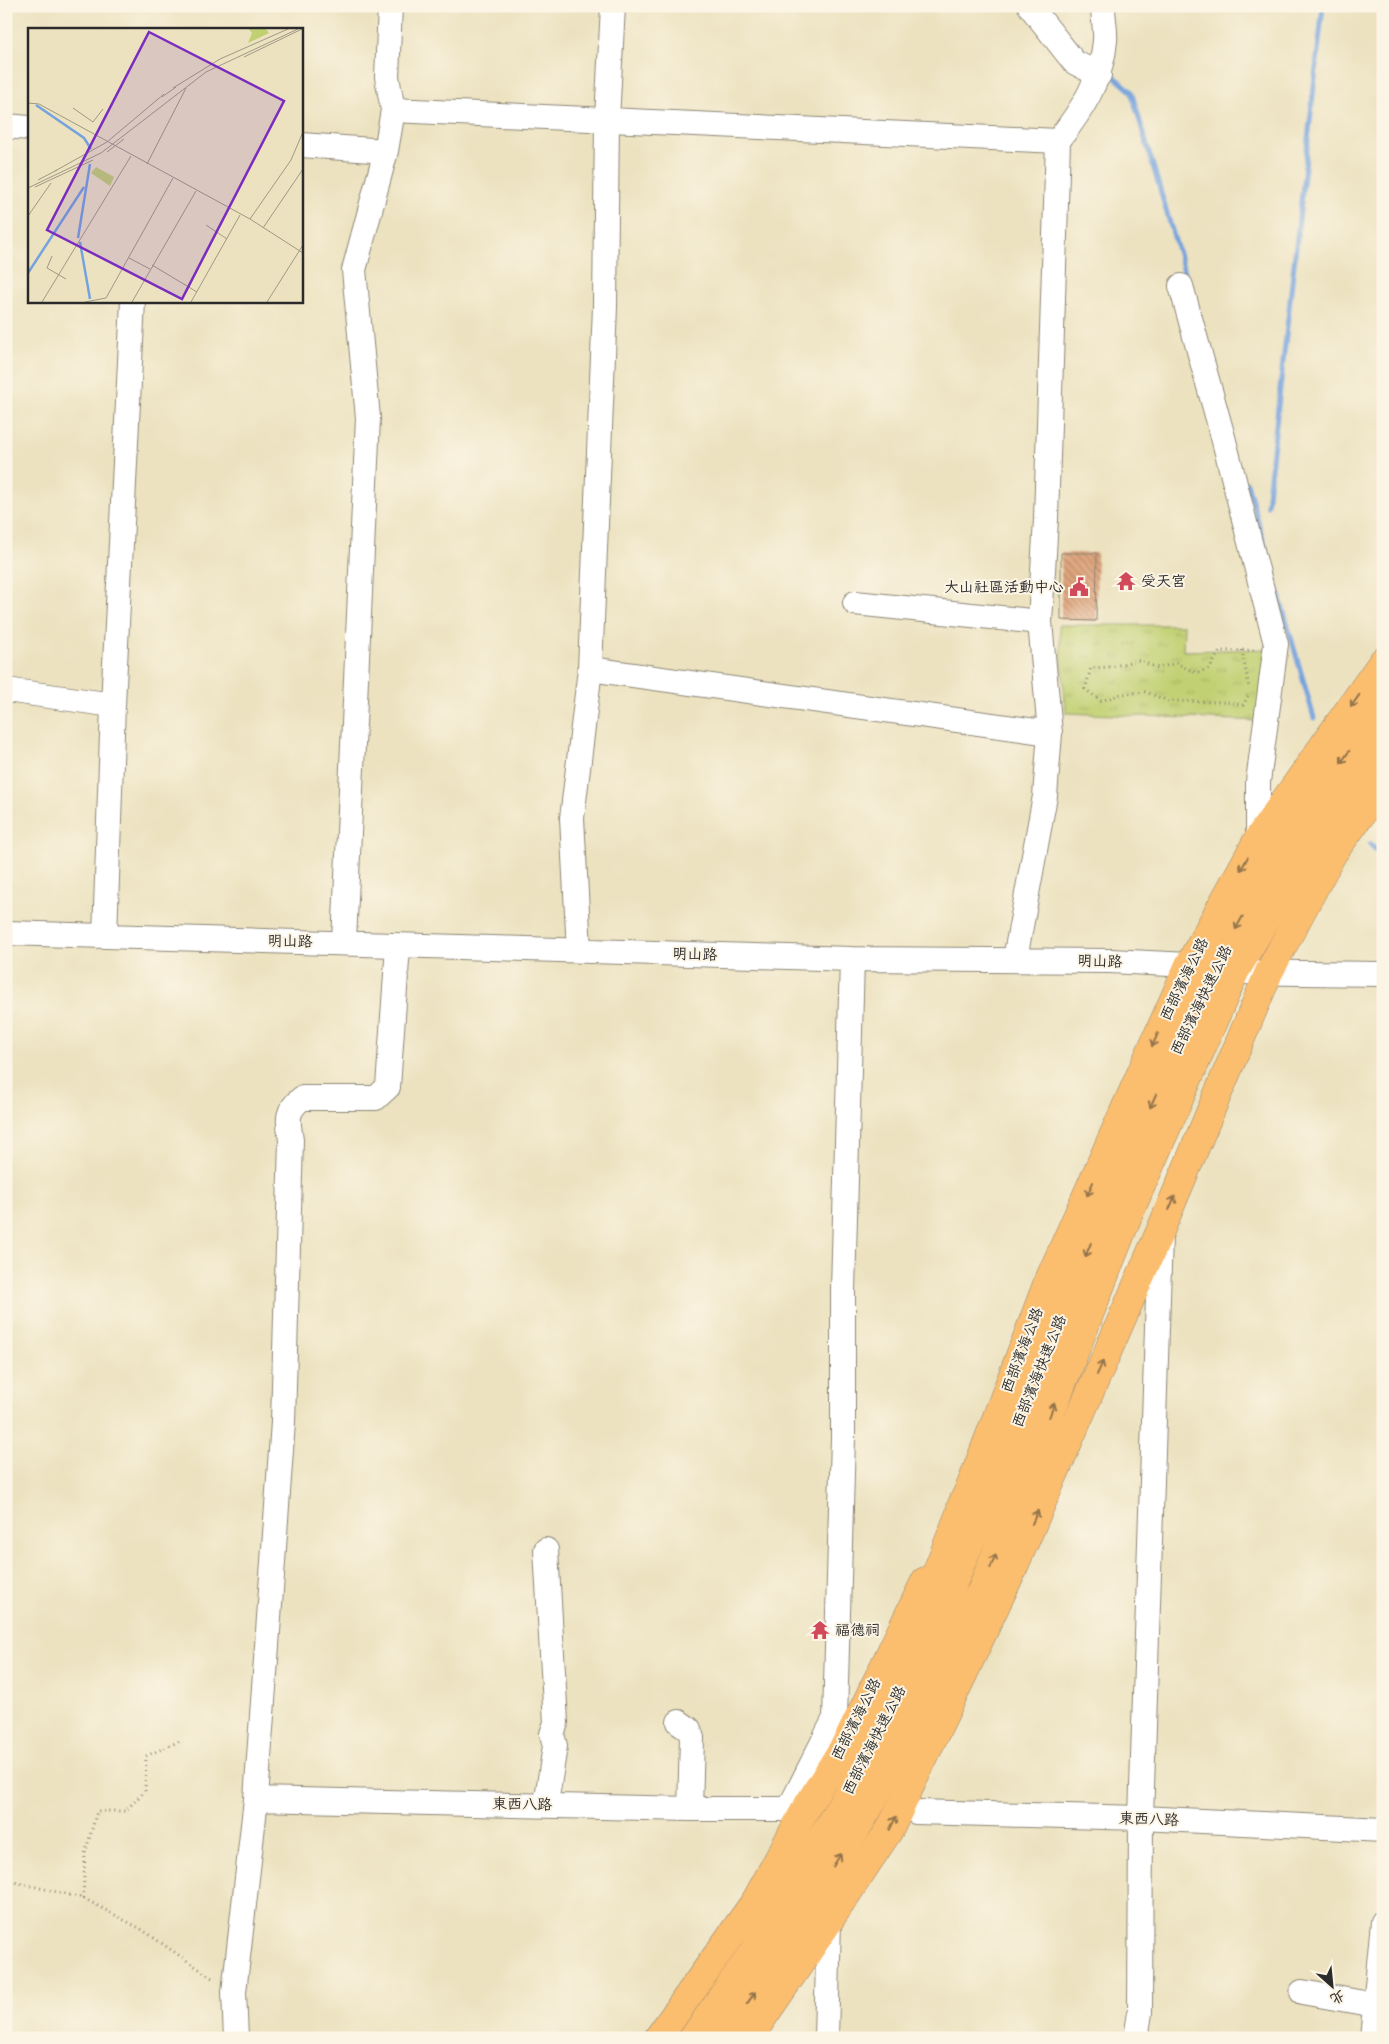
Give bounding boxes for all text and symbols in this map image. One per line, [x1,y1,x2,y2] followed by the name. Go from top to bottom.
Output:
[28,28,302,302] inset map
[1115,570,1137,592] temple icon: 受天宮
[1141,572,1186,591] place label: 受天宮
[1068,576,1090,598] public building icon: 大山社區活動中心
[944,578,1064,597] place label: 大山社區活動中心
[1350,693,1360,707] one-way arrow
[1340,750,1350,764] one-way arrow
[1239,856,1248,871] one-way arrow
[1234,915,1243,930] one-way arrow
[267,932,313,951] street label: 明山路
[1156,935,1213,1024] street label: 西部濱海公路
[1167,942,1236,1058] street label: 西部濱海快速公路
[672,944,718,965] street label: 明山路
[1077,951,1123,972] street label: 明山路
[1150,1032,1160,1047] one-way arrow
[1148,1093,1158,1108] one-way arrow
[1084,1181,1094,1196] one-way arrow
[1167,1196,1177,1211] one-way arrow
[1083,1242,1093,1257] one-way arrow
[997,1305,1047,1396] street label: 西部濱海公路
[1008,1312,1071,1430] street label: 西部濱海快速公路
[1096,1361,1106,1376] one-way arrow
[1049,1402,1058,1417] one-way arrow
[1031,1510,1041,1525] one-way arrow
[989,1554,998,1569] one-way arrow
[809,1619,831,1641] temple icon: 福德祠
[835,1621,880,1640] place label: 福德祠
[828,1675,885,1764] street label: 西部濱海公路
[839,1682,910,1798] street label: 西部濱海快速公路
[492,1794,552,1815] street label: 東西八路
[1119,1809,1179,1830] street label: 東西八路
[889,1816,898,1831] one-way arrow
[833,1854,843,1868] one-way arrow
[1306,1962,1356,2012] north arrow
[1328,1986,1348,2008] text: 北
[746,1991,756,2005] one-way arrow

